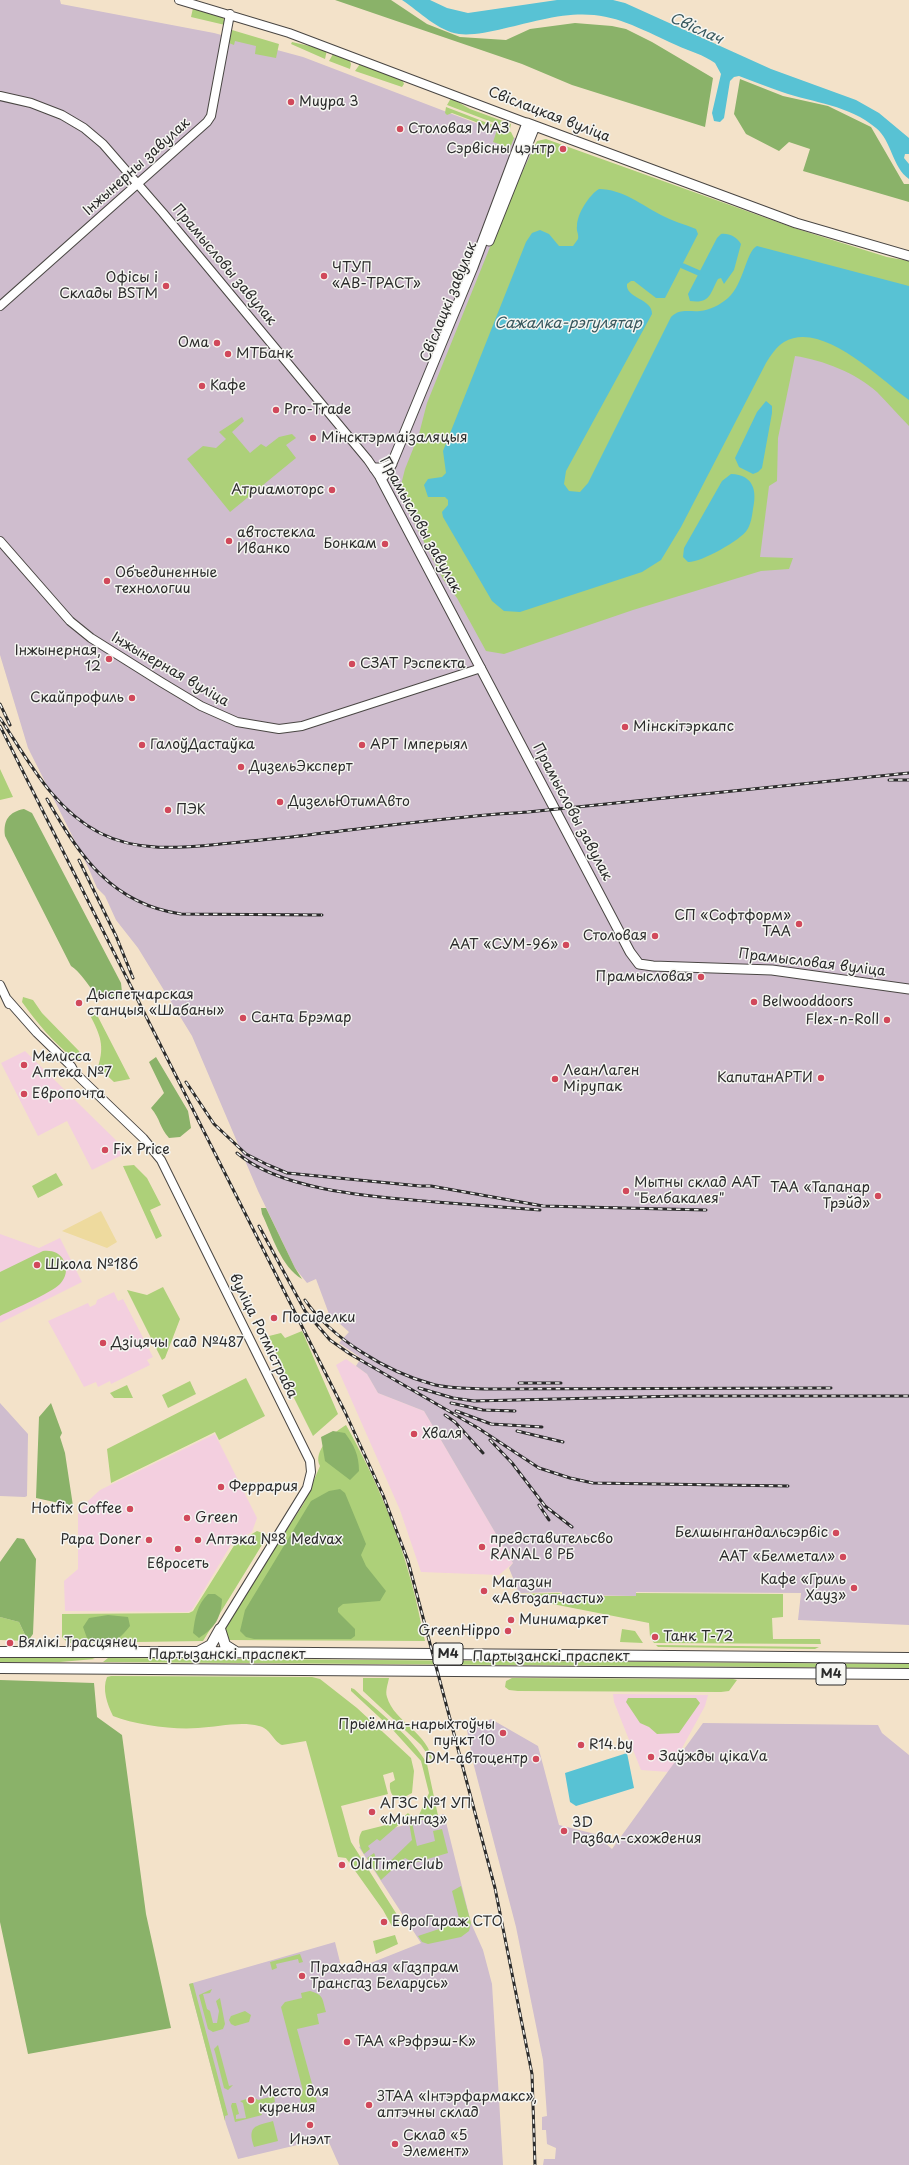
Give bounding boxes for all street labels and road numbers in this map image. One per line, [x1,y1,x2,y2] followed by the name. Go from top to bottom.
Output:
[486,84,612,146] street label: Свіслацкая вуліца
[80,115,194,219] street label: Інжынерны завулак
[168,201,280,329] street label: Прамысловы завулак
[417,239,481,365] street label: Свіслацкі завулак
[376,454,464,596] street label: Прамысловы завулак
[108,629,232,711] street label: Інжынерная вуліца
[529,741,615,883] street label: Прамысловы завулак
[738,946,886,980] street label: Прамысловая вуліца
[225,1271,301,1401] street label: вуліца Ротмістрава
[433,1643,463,1665] road number: М4
[148,1647,306,1663] street label: Партызанскі праспект
[472,1649,630,1665] street label: Партызанскі праспект
[816,1663,846,1685] road number: М4

